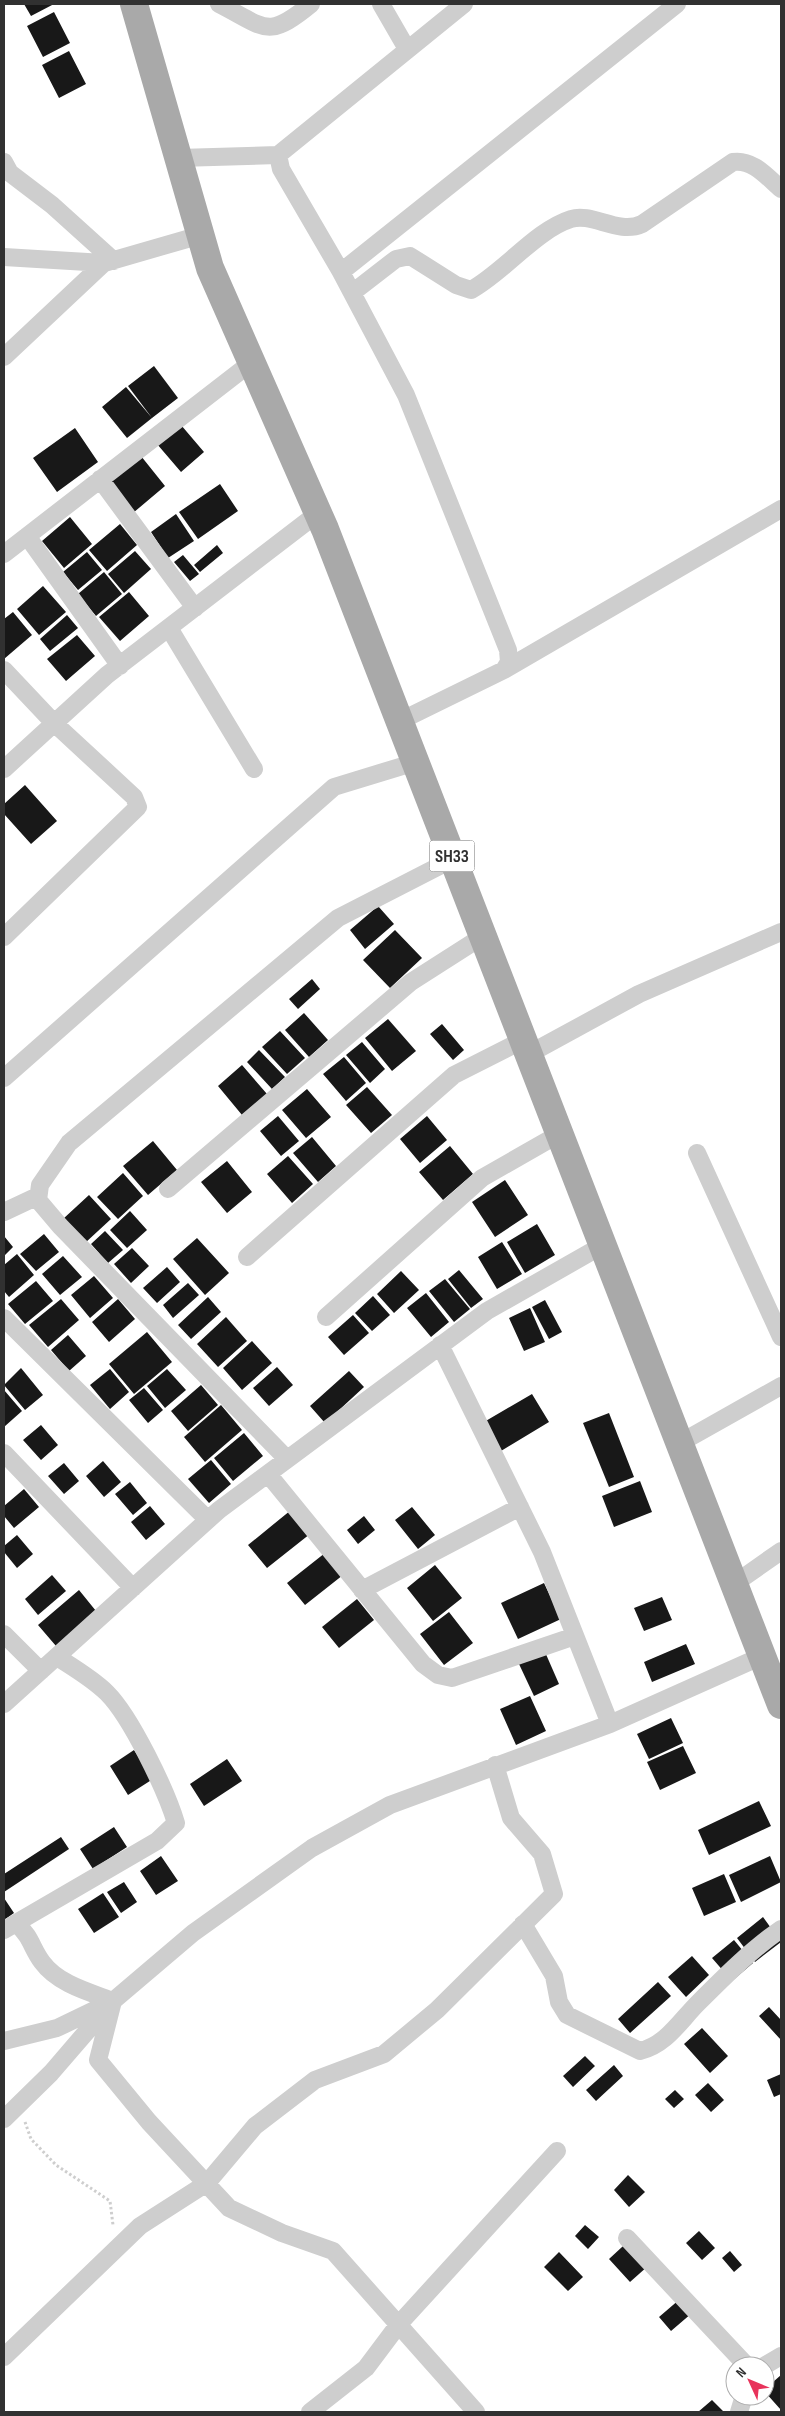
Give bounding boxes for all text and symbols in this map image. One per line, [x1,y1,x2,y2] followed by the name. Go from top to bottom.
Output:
[430,840,474,871] road number: SH33
[725,2356,775,2406] north arrow
[732,2364,750,2381] text: N

